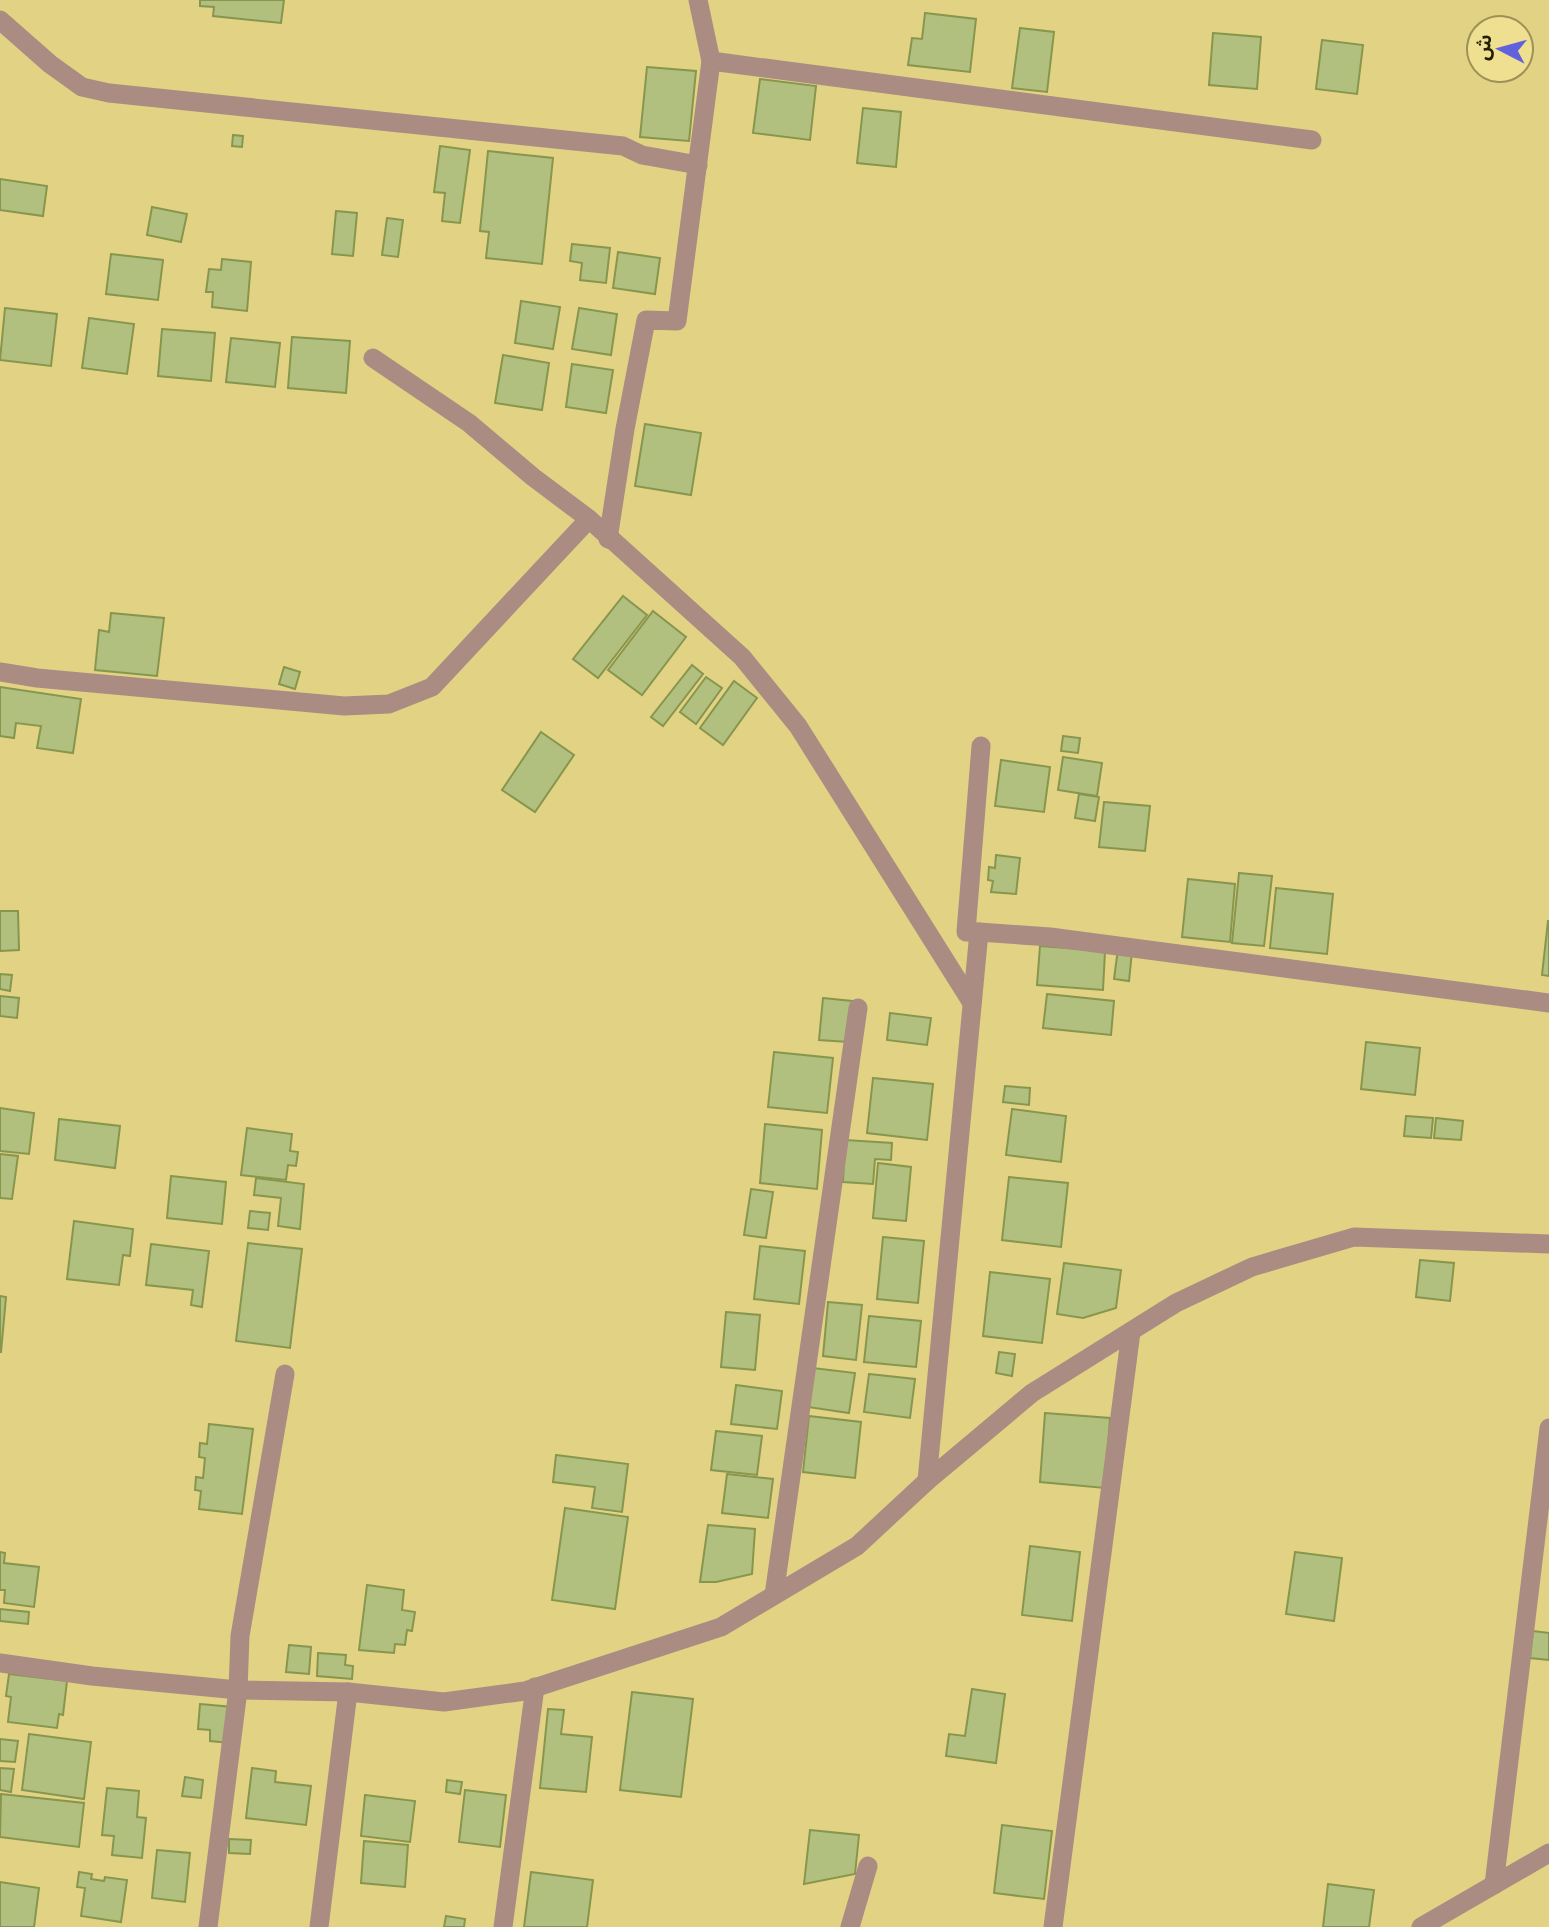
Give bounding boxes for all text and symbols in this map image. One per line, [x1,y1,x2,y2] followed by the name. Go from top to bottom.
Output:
[1465,14,1535,84] north arrow
[1471,33,1496,61] text: ش

